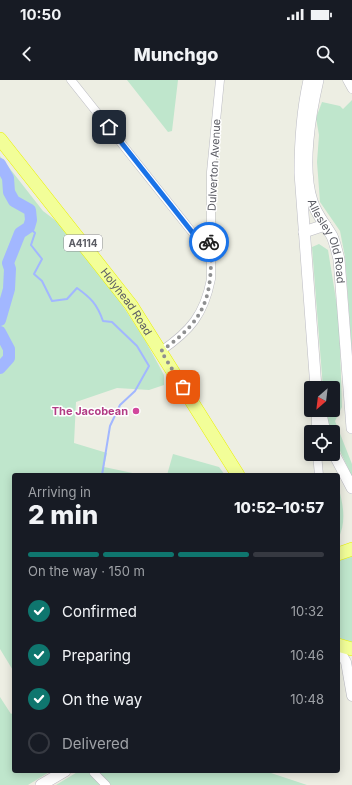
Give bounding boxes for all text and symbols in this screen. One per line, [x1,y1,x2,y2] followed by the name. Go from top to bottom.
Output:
[20,5,61,24] text: 10:50
[16,43,38,65] icon: back
[314,43,336,65] icon: search
[134,44,218,65] text: Munchgo
[92,110,126,144] pin
[98,116,120,138] icon: home
[205,119,223,211] street label: Dulverton Avenue
[305,197,348,284] street label: Allesley Old Road
[189,222,229,262] courier
[198,231,220,253] icon: bike
[64,235,102,251] road number: A4114
[98,265,155,338] street label: Holyhead Road
[166,370,200,404] pin
[172,376,194,398] icon: bag
[304,381,340,417] north arrow
[304,381,340,461] map controls
[52,404,128,418] place label: The Jacobean
[131,406,141,416] marker: The Jacobean
[304,425,340,461] button: locate
[28,484,91,500] text: Arriving in
[234,498,324,517] text: 10:52–10:57
[28,499,98,530] text: 2 min
[28,563,145,579] text: On the way · 150 m
[28,600,50,622] icon: check
[62,602,137,621] text: Confirmed
[291,603,324,619] text: 10:32
[28,644,50,666] icon: check
[62,646,131,665] text: Preparing
[290,647,324,663] text: 10:46
[28,688,50,710] icon: check
[62,690,142,709] text: On the way
[290,691,324,707] text: 10:48
[62,734,129,753] text: Delivered

